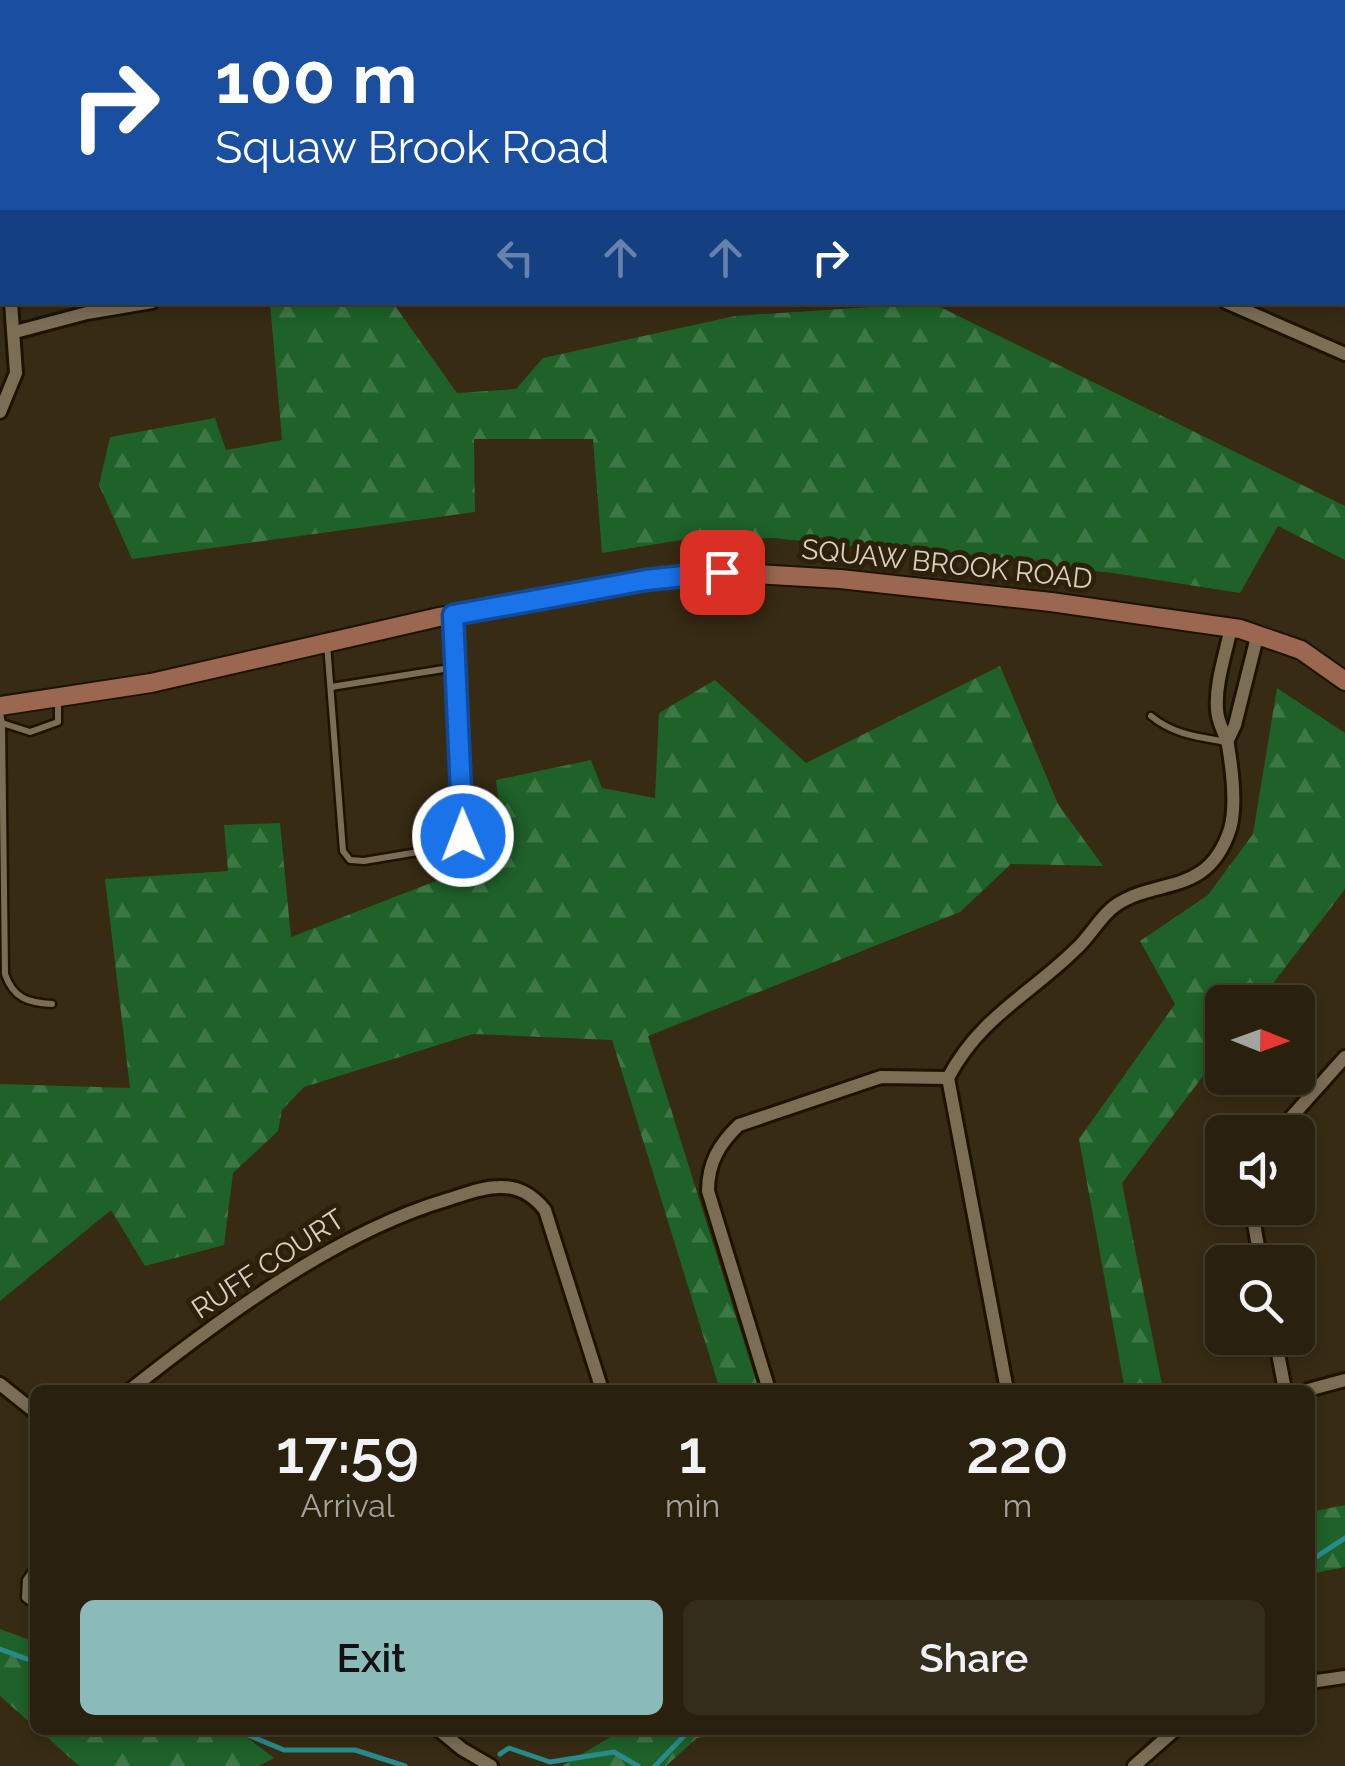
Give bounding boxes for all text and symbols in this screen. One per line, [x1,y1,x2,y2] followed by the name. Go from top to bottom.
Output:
[215,37,418,119] text: 100 m
[50,40,180,170] icon: right
[215,121,609,174] text: Squaw Brook Road
[488,230,543,285] icon: left
[593,230,648,285] icon: ahead
[698,230,753,285] icon: ahead
[803,230,858,285] icon: right
[680,530,765,615] pin
[800,532,1094,596] street label: SQUAW BROOK ROAD
[695,545,750,600] icon: arrive
[411,784,515,888] position arrow
[1205,985,1315,1095] north arrow
[1205,985,1315,1355] map controls
[1205,1115,1315,1225] button: sound
[186,1202,350,1326] street label: RUFF COURT
[1205,1245,1315,1355] button: search
[276,1417,419,1487] text: 17:59
[678,1417,707,1487] text: 1
[966,1417,1069,1487] text: 220
[301,1487,394,1524] text: Arrival
[665,1487,720,1524] text: min
[1003,1487,1032,1524] text: m
[80,1600,663,1715] button: Exit
[683,1600,1265,1715] button: Share

